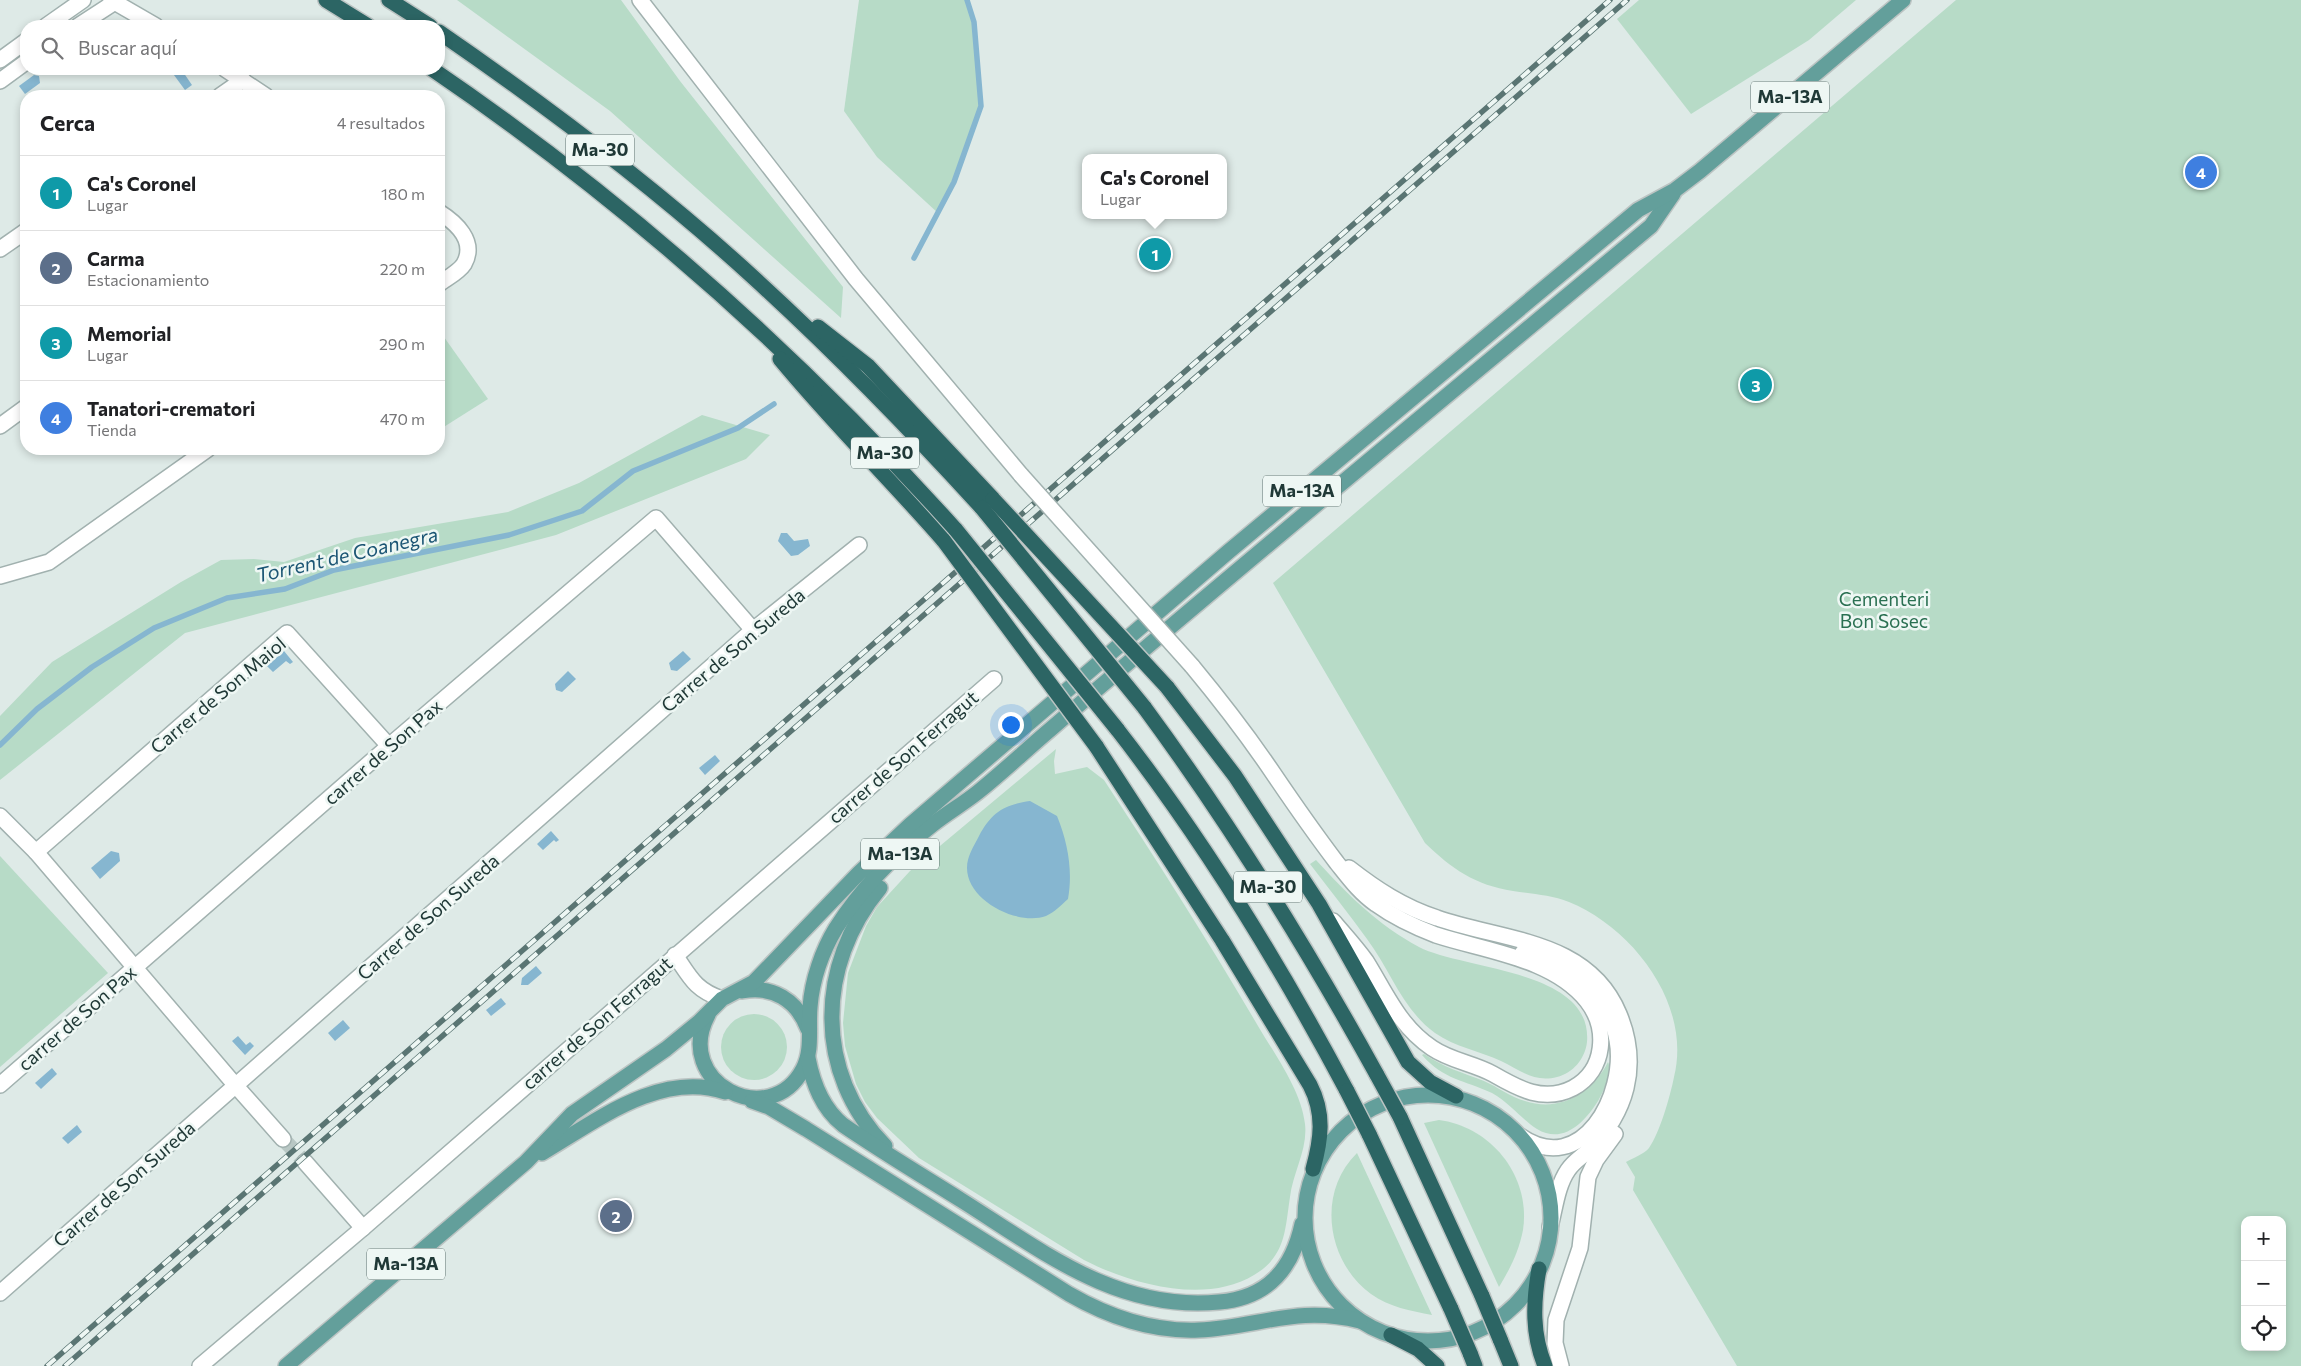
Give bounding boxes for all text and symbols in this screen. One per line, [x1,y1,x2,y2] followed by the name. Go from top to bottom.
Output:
[20,20,445,75] search box
[38,34,66,62] icon: search
[78,36,177,59] text: Buscar aquí
[1751,81,1829,112] road number: Ma-13A
[40,110,95,135] text: Cerca
[337,113,425,132] text: 4 resultados
[566,134,634,166] road number: Ma-30
[2185,153,2217,191] pin: 4
[1082,154,1227,219] popup
[1100,166,1209,189] text: Ca's Coronel
[87,172,196,195] text: Ca's Coronel
[52,184,60,203] text: 1
[381,184,425,203] text: 180 m
[1100,189,1141,208] text: Lugar
[87,195,128,214] text: Lugar
[1139,235,1171,273] pin: 1
[87,247,144,270] text: Carma
[51,259,61,278] text: 2
[380,259,425,278] text: 220 m
[87,270,209,289] text: Estacionamiento
[87,322,171,345] text: Memorial
[51,334,61,353] text: 3
[379,334,425,353] text: 290 m
[87,345,128,364] text: Lugar
[1740,366,1772,404] pin: 3
[87,397,255,420] text: Tanatori-crematori
[51,409,61,428] text: 4
[380,409,425,428] text: 470 m
[87,420,137,439] text: Tienda
[851,438,919,468] road number: Ma-30
[1263,476,1341,506] road number: Ma-13A
[253,521,440,587] water label: Torrent de Coanegra
[656,583,809,716] street label: Carrer de Son Sureda
[1839,587,1929,632] park label: Cementeri Bon Sosec
[145,631,290,758] street label: Carrer de Son Maiol
[823,685,983,828] street label: carrer de Son Ferragut
[319,694,446,809] street label: carrer de Son Pax
[998,712,1024,738] your location
[861,839,939,870] road number: Ma-13A
[352,849,503,985] street label: Carrer de Son Sureda
[1234,872,1302,902] road number: Ma-30
[517,951,677,1094] street label: carrer de Son Ferragut
[13,960,140,1075] street label: carrer de Son Pax
[48,1116,199,1252] street label: Carrer de Son Sureda
[600,1197,632,1235] pin: 2
[2241,1216,2286,1351] map controls
[2241,1216,2286,1261] button: +
[367,1248,445,1280] road number: Ma-13A
[2241,1261,2286,1306] button: −
[2241,1306,2286,1351] button: locate

